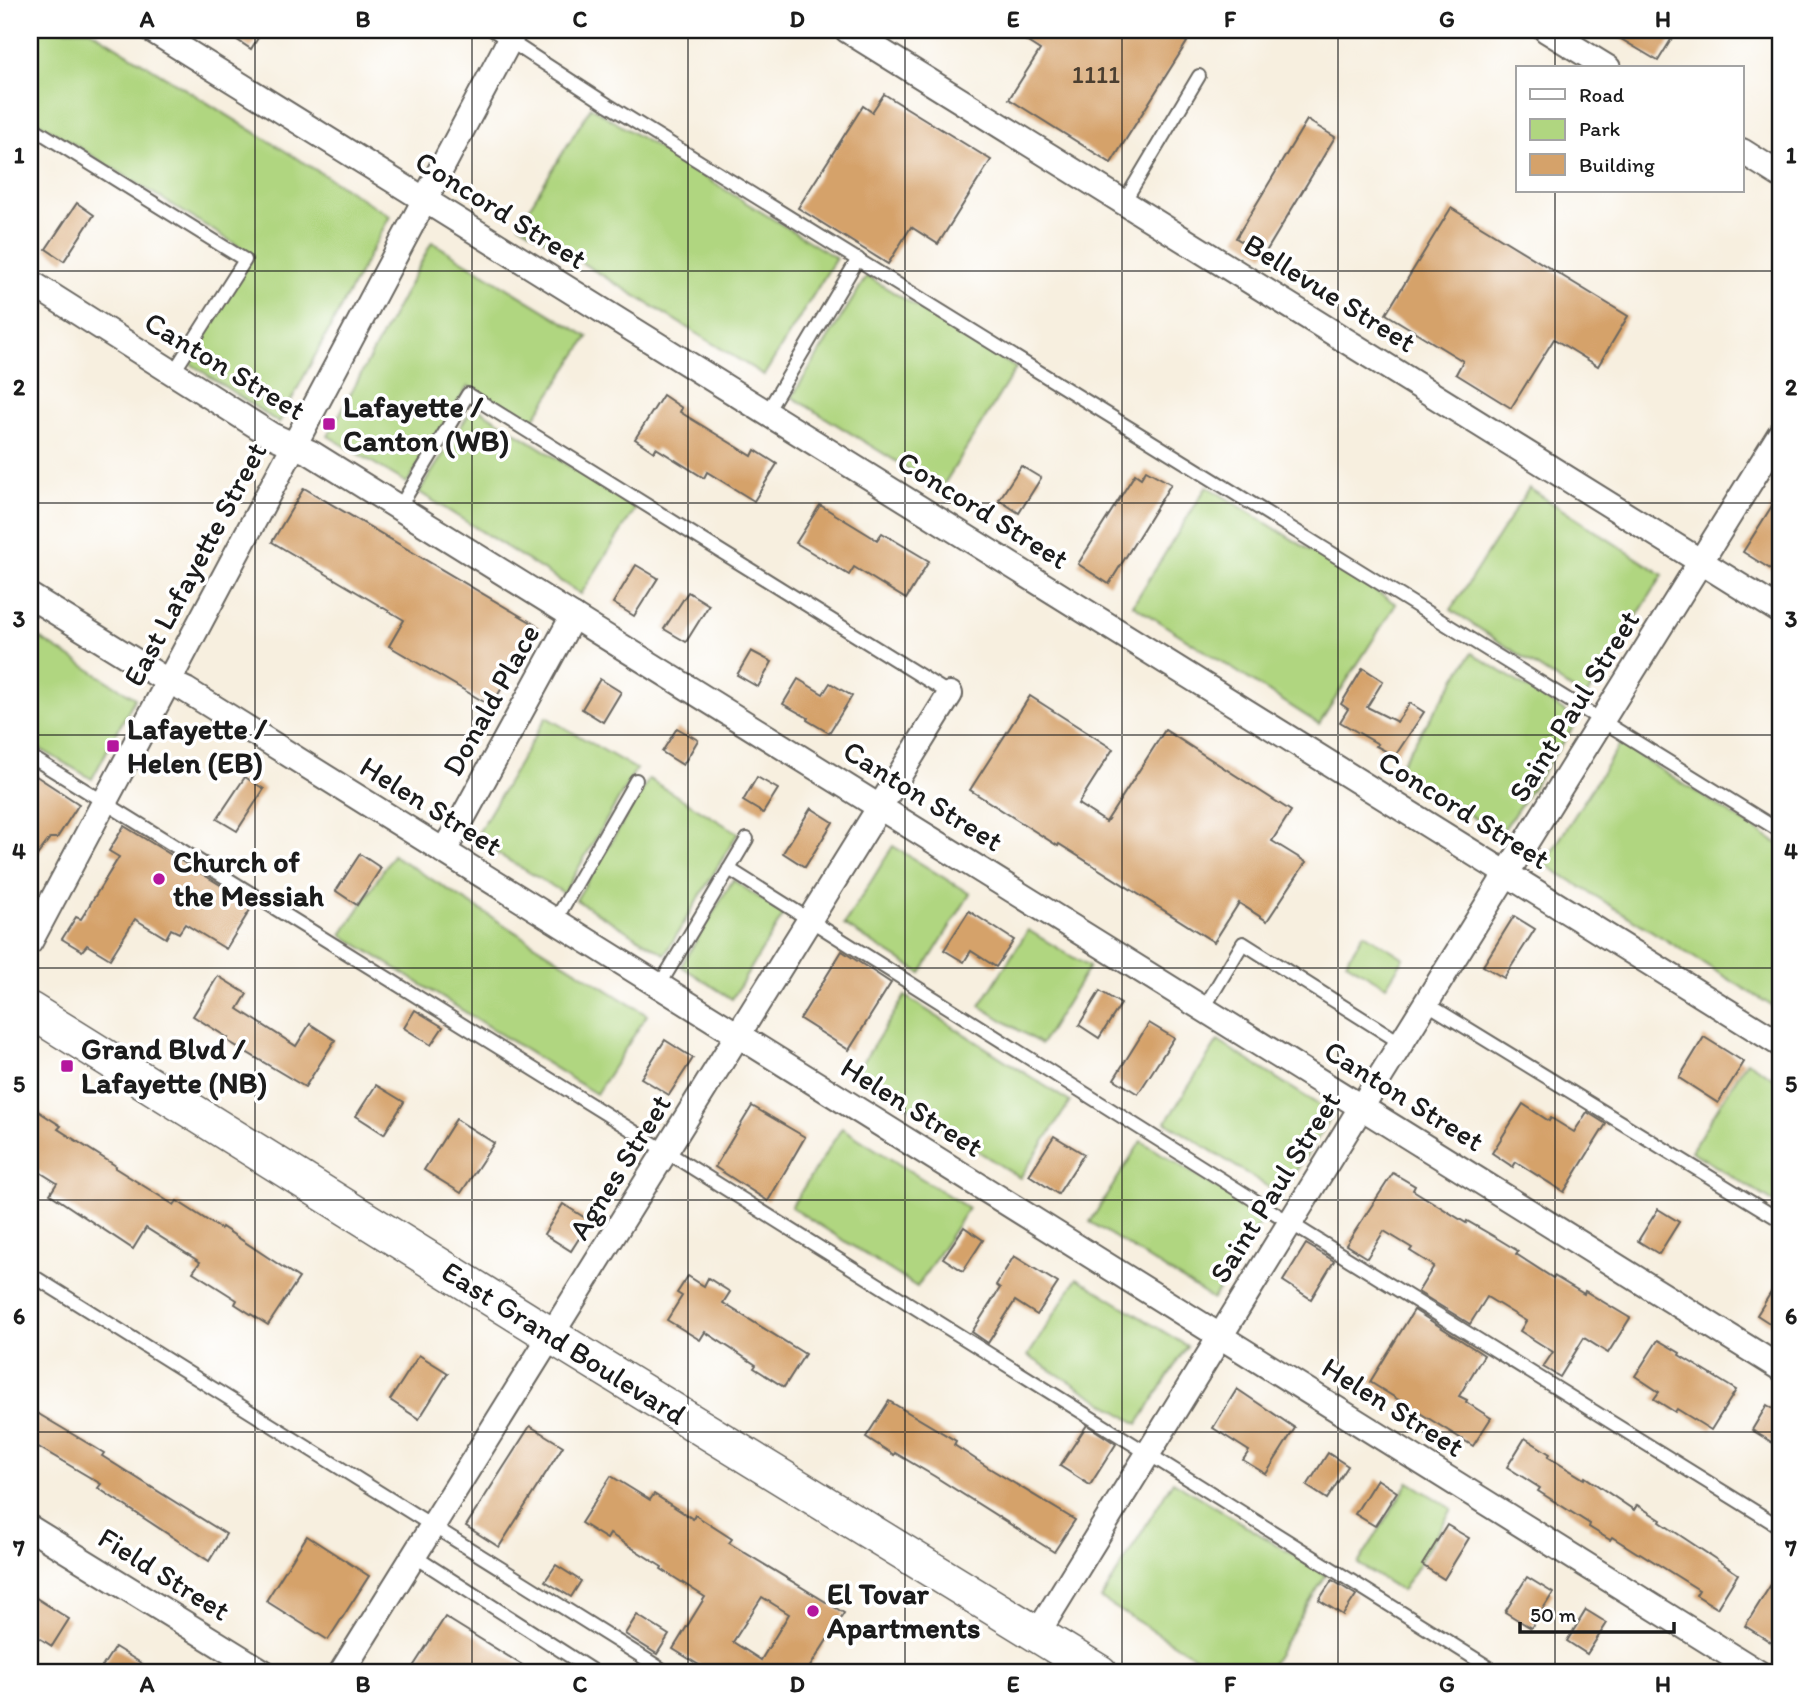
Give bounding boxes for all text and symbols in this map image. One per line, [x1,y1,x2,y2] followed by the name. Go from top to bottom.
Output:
[139,5,155,33] text: A
[356,5,371,33] text: B
[573,5,588,33] text: C
[789,5,805,33] text: D
[1007,5,1020,33] text: E
[1224,5,1237,33] text: F
[1439,5,1455,33] text: G
[1655,5,1671,33] text: H
[1072,58,1120,90] house number: 1111
[1516,66,1744,192] legend
[1579,82,1625,107] text: Road
[1579,116,1621,141] text: Park
[14,141,25,169] text: 1
[1786,141,1797,169] text: 1
[409,142,594,277] street label: Concord Street
[1579,152,1655,177] text: Building
[1237,225,1423,360] street label: Bellevue Street
[138,303,313,428] street label: Canton Street
[13,373,26,401] text: 2
[1785,373,1798,401] text: 2
[343,388,509,459] place label: Lafayette / Canton (WB)
[321,416,337,432] marker: Lafayette / Canton (WB)
[115,435,275,692] street label: East Lafayette Street
[891,442,1076,577] street label: Concord Street
[1500,603,1647,808] street label: Saint Paul Street
[13,605,26,633] text: 3
[1785,605,1798,633] text: 3
[434,617,547,782] street label: Donald Place
[127,710,268,781] place label: Lafayette / Helen (EB)
[836,732,1010,859] street label: Canton Street
[105,738,121,754] marker: Lafayette / Helen (EB)
[1372,742,1557,877] street label: Concord Street
[353,747,509,864] street label: Helen Street
[12,837,26,865] text: 4
[1784,837,1798,865] text: 4
[173,843,325,914] place label: Church of the Messiah
[151,871,167,887] marker: Church of the Messiah
[81,1030,267,1101] place label: Grand Blvd / Lafayette (NB)
[1317,1032,1491,1159] street label: Canton Street
[834,1048,990,1165] street label: Helen Street
[59,1058,75,1074] marker: Grand Blvd / Lafayette (NB)
[13,1070,25,1098] text: 5
[1785,1070,1797,1098] text: 5
[1201,1084,1348,1289] street label: Saint Paul Street
[560,1087,679,1246] street label: Agnes Street
[435,1252,693,1433] street label: East Grand Boulevard
[13,1302,25,1330] text: 6
[1785,1302,1797,1330] text: 6
[1315,1348,1471,1465] street label: Helen Street
[92,1519,237,1629] street label: Field Street
[12,1534,25,1562] text: 7
[1784,1534,1797,1562] text: 7
[826,1575,980,1646] place label: El Tovar Apartments
[1520,1591,1674,1635] scale bar
[1530,1602,1577,1627] text: 50 m
[805,1603,821,1619] marker: El Tovar Apartments
[139,1670,155,1698] text: A
[356,1670,371,1698] text: B
[573,1670,588,1698] text: C
[789,1670,805,1698] text: D
[1007,1670,1020,1698] text: E
[1224,1670,1237,1698] text: F
[1439,1670,1455,1698] text: G
[1655,1670,1671,1698] text: H

